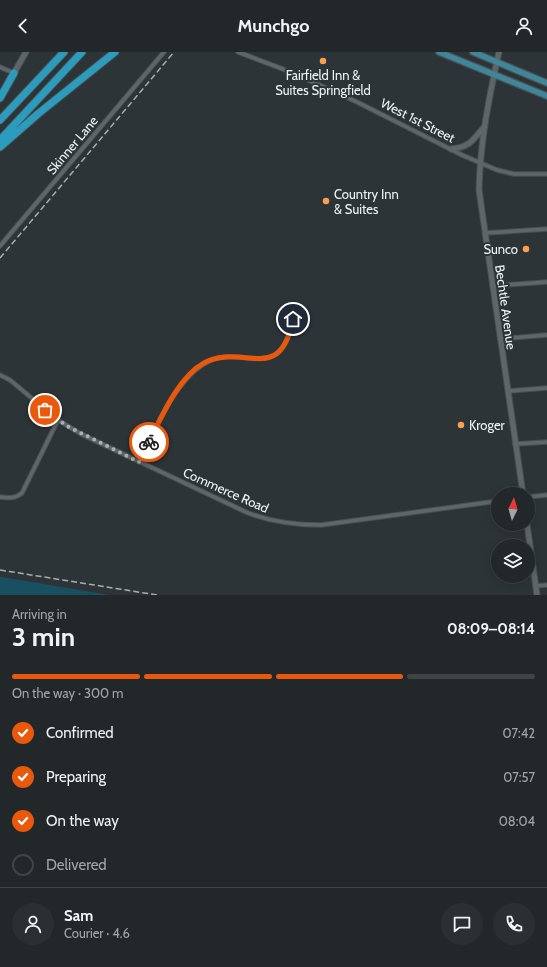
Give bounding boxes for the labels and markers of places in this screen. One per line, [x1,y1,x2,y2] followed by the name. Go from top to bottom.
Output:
[318,56,328,66] marker: Fairfield Inn & Suites Springfield
[275,67,371,98] place label: Fairfield Inn & Suites Springfield
[334,186,399,217] place label: Country Inn & Suites
[321,196,331,206] marker: Country Inn & Suites
[483,241,518,257] place label: Sunco
[521,244,531,254] marker: Sunco
[276,302,310,336] pin
[28,393,62,427] pin
[469,417,506,433] place label: Kroger
[456,420,466,430] marker: Kroger

